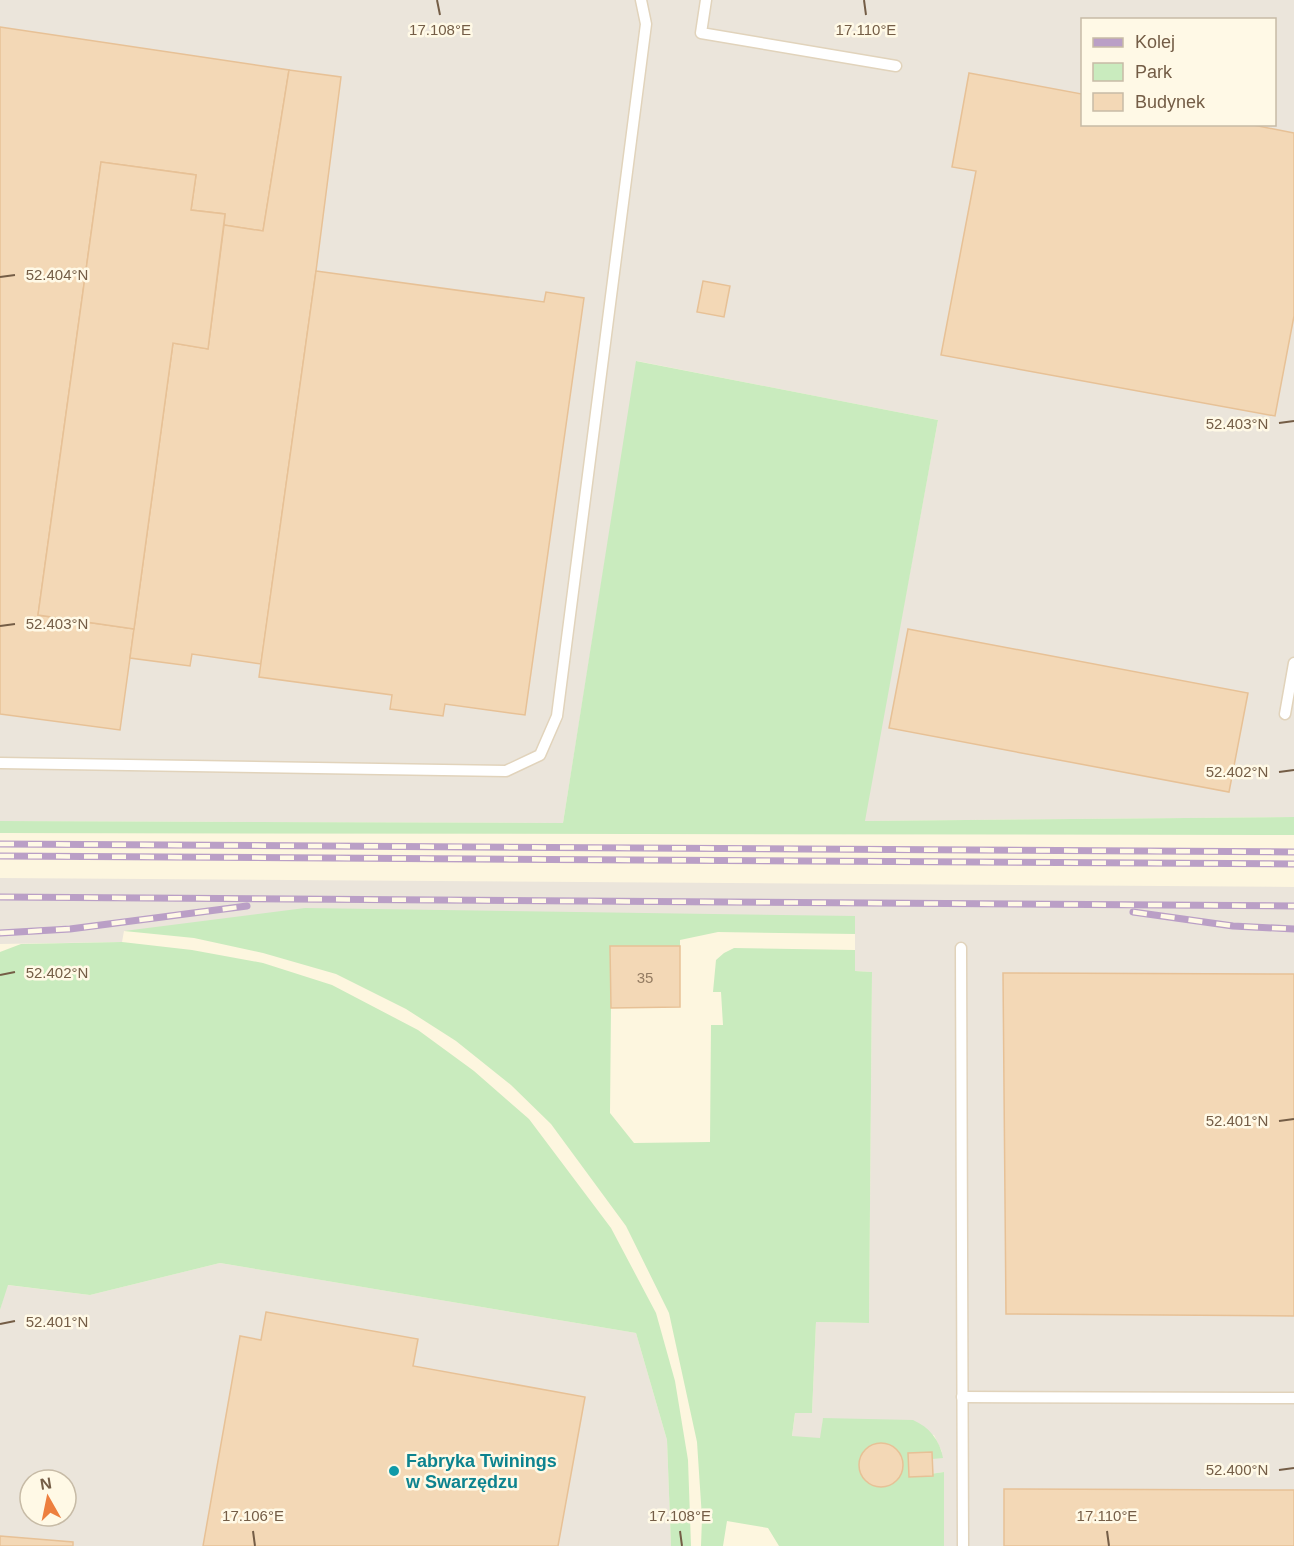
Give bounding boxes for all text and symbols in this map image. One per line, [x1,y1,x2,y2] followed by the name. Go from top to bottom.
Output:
[1081,18,1276,126] legend
[409,21,471,38] text: 17.108°E
[836,21,896,38] text: 17.110°E
[1135,32,1175,52] text: Kolej
[1135,62,1173,82] text: Park
[1135,92,1206,112] text: Budynek
[26,266,88,283] text: 52.404°N
[1206,415,1268,432] text: 52.403°N
[26,615,88,632] text: 52.403°N
[1206,763,1268,780] text: 52.402°N
[26,964,88,981] text: 52.402°N
[637,969,653,986] house number: 35
[1206,1112,1268,1129] text: 52.401°N
[26,1313,88,1330] text: 52.401°N
[405,1451,557,1492] place label: Fabryka Twinings w Swarzędzu
[1206,1461,1268,1478] text: 52.400°N
[387,1464,401,1478] marker: Fabryka Twinings w Swarzędzu
[18,1468,78,1528] north arrow
[39,1474,53,1493] text: N
[222,1507,284,1524] text: 17.106°E
[649,1507,711,1524] text: 17.108°E
[1077,1507,1137,1524] text: 17.110°E

